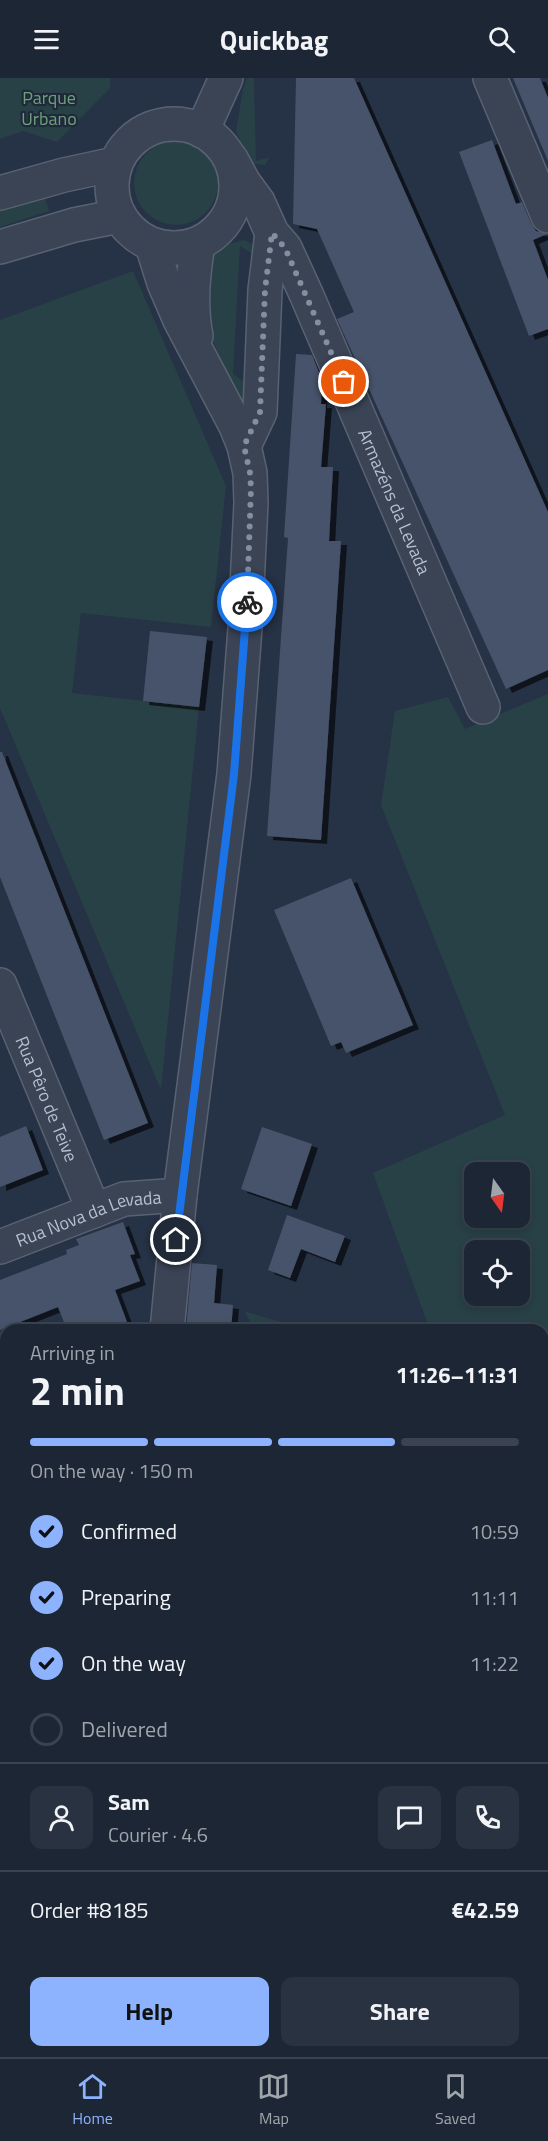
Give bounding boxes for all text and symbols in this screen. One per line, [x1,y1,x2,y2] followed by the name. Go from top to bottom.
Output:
[220,19,328,60] text: Quickbag
[30,23,63,56] icon: menu
[485,23,518,56] icon: search
[21,84,77,132] park label: Parque Urbano
[318,356,369,407] pin
[327,365,360,398] icon: bag
[352,424,438,579] street label: Armazéns da Levada
[217,572,277,632] courier
[231,586,264,619] icon: bike
[9,1032,85,1166] street label: Rua Pêro de Teive
[464,1162,530,1228] north arrow
[464,1162,530,1306] map controls
[12,1183,162,1253] street label: Rua Nova da Levada
[150,1214,201,1265] pin
[159,1223,192,1256] icon: home
[464,1240,530,1306] button: locate
[30,1337,115,1368] text: Arriving in
[396,1358,519,1392] text: 11:26–11:31
[30,1361,125,1420] text: 2 min
[30,1455,193,1486] text: On the way · 150 m
[81,1514,177,1548] text: Confirmed
[30,1515,63,1548] icon: check
[470,1516,519,1547] text: 10:59
[81,1580,171,1614] text: Preparing
[30,1581,63,1614] icon: check
[470,1582,519,1613] text: 11:11
[81,1646,186,1680] text: On the way
[30,1647,63,1680] icon: check
[470,1648,519,1679] text: 11:22
[81,1712,168,1746] text: Delivered
[108,1785,150,1819] text: Sam
[30,1786,93,1849] button: person
[378,1786,441,1849] button: chat
[456,1786,519,1849] button: phone
[108,1819,208,1850] text: Courier · 4.6
[30,1893,149,1927] text: Order #8185
[452,1893,519,1927] text: €42.59
[30,1977,269,2046] button: Help
[281,1977,519,2046] button: Share
[72,2070,113,2130] tab: Home
[257,2070,290,2130] tab: Map
[435,2070,476,2130] tab: Saved

